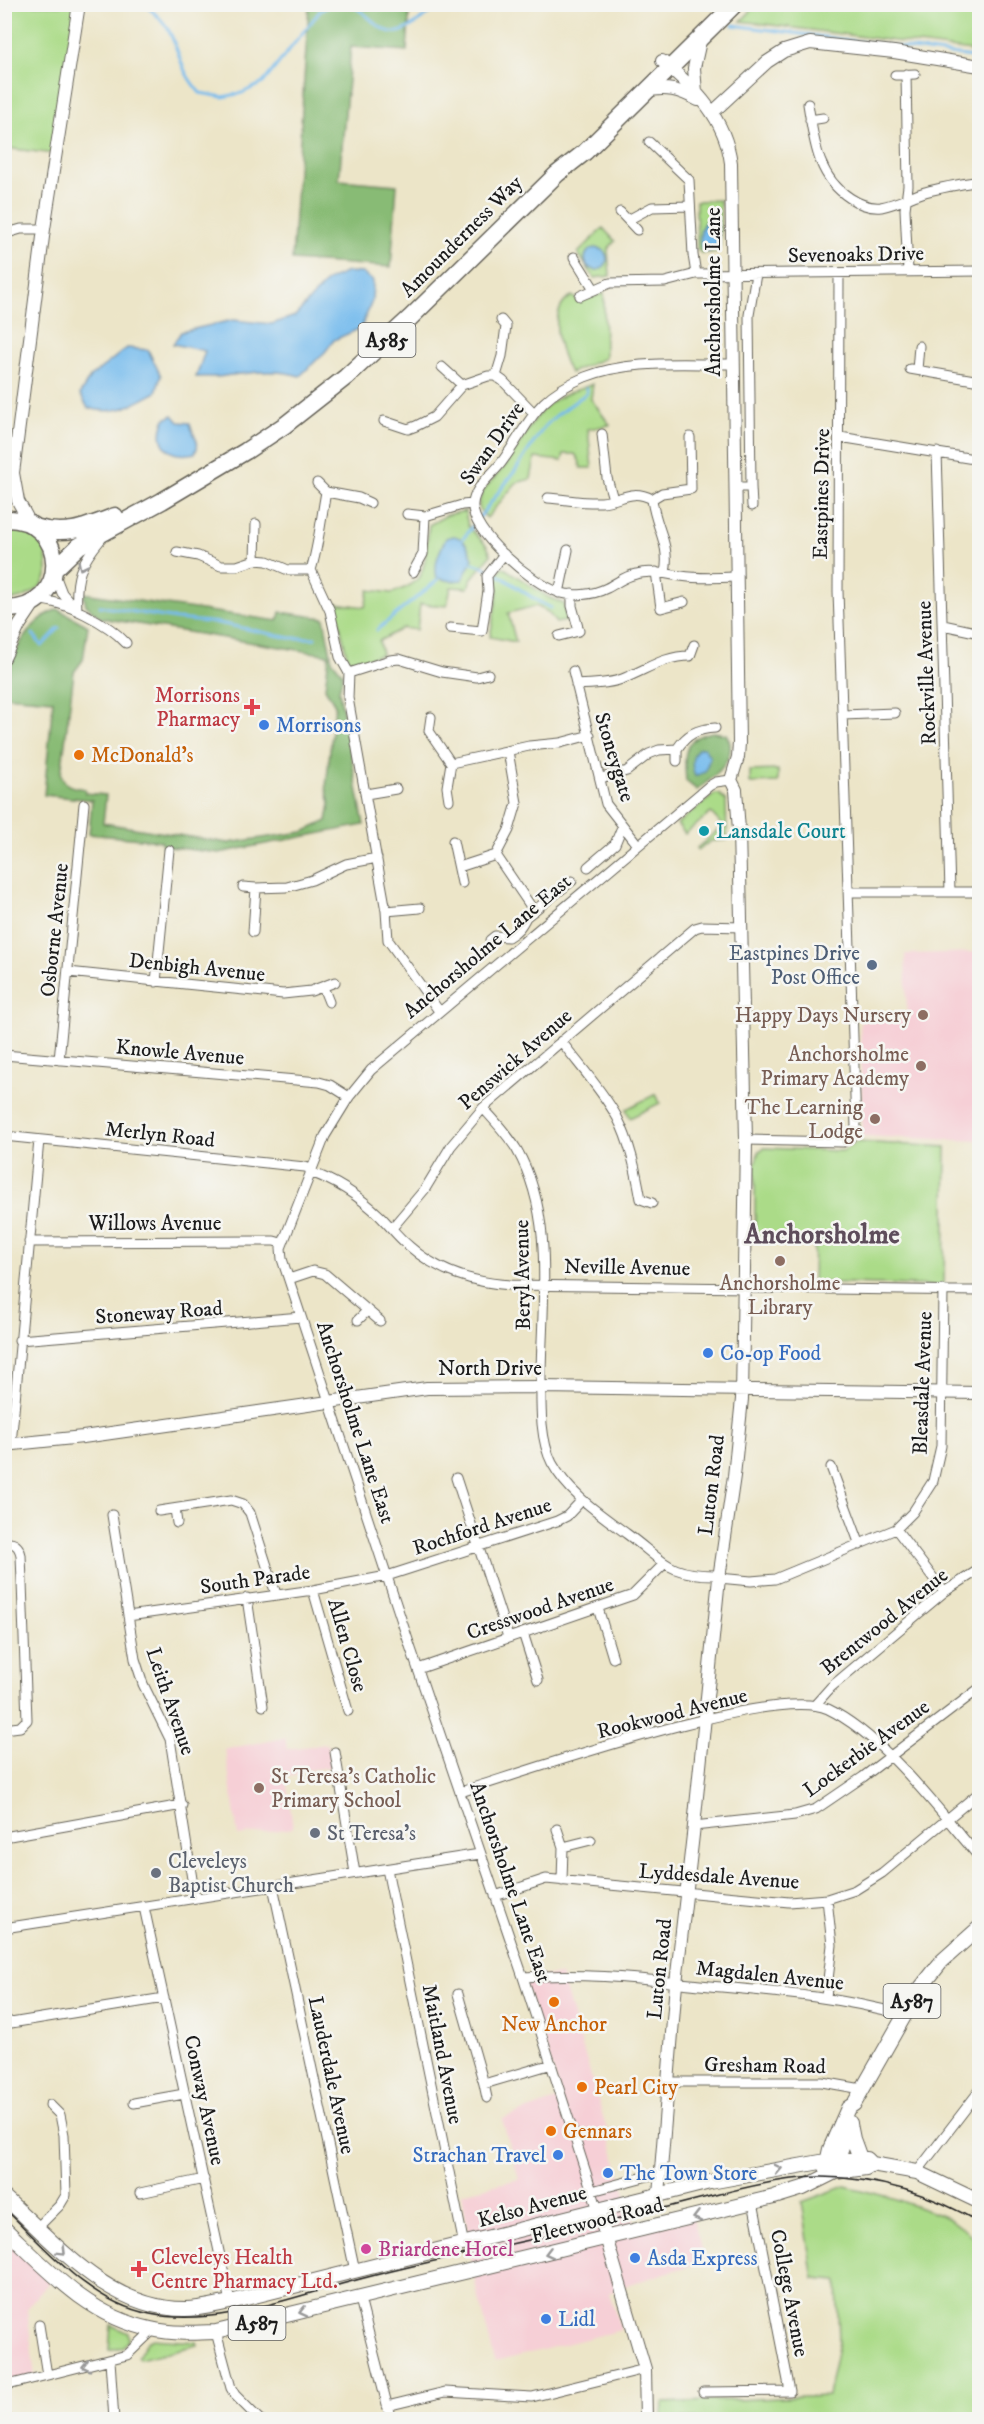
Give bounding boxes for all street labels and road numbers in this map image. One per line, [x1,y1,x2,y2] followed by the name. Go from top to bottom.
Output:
[395,169,529,303] street label: Amounderness Way
[701,207,727,377] street label: Anchorsholme Lane
[788,241,925,269] street label: Sevenoaks Drive
[358,323,416,357] road number: A585
[455,397,531,490] street label: Swan Drive
[808,428,836,560] street label: Eastpines Drive
[911,600,943,746] street label: Rockville Avenue
[588,709,640,805] street label: Stoneygate
[35,862,75,998] street label: Osborne Avenue
[398,869,577,1025] street label: Anchorsholme Lane East
[127,948,267,988] street label: Denbigh Avenue
[454,1003,578,1116] street label: Penswick Avenue
[115,1034,246,1072] street label: Knowle Avenue
[104,1116,217,1154] street label: Merlyn Road
[88,1211,222,1237] street label: Willows Avenue
[509,1219,537,1331] street label: Beryl Avenue
[564,1254,691,1282] street label: Neville Avenue
[94,1296,224,1330] street label: Stoneway Road
[908,1311,939,1455] street label: Bleasdale Avenue
[310,1318,400,1527] street label: Anchorsholme Lane East
[438,1356,542,1382] street label: North Drive
[693,1433,731,1537] street label: Luton Road
[410,1492,555,1562] street label: Rochford Avenue
[199,1559,312,1601] street label: South Parade
[816,1562,954,1681] street label: Brentwood Avenue
[463,1572,618,1646] street label: Cresswood Avenue
[321,1595,373,1695] street label: Allen Close
[140,1644,201,1759] street label: Leith Avenue
[594,1683,750,1745] street label: Rookwood Avenue
[798,1694,935,1803] street label: Lockerbie Avenue
[463,1778,557,1987] street label: Anchorsholme Lane East
[638,1858,800,1896] street label: Lyddesdale Avenue
[642,1917,678,2021] street label: Luton Road
[695,1955,845,1997] street label: Magdalen Avenue
[416,1982,468,2127] street label: Maitland Avenue
[884,1984,940,2018] road number: A587
[302,1994,360,2157] street label: Lauderdale Avenue
[178,2033,231,2168] street label: Conway Avenue
[704,2052,827,2080] street label: Gresham Road
[475,2180,590,2234] street label: Kelso Avenue
[528,2192,667,2250] street label: Fleetwood Road
[764,2227,814,2359] street label: College Avenue
[228,2306,286,2340] road number: A587

